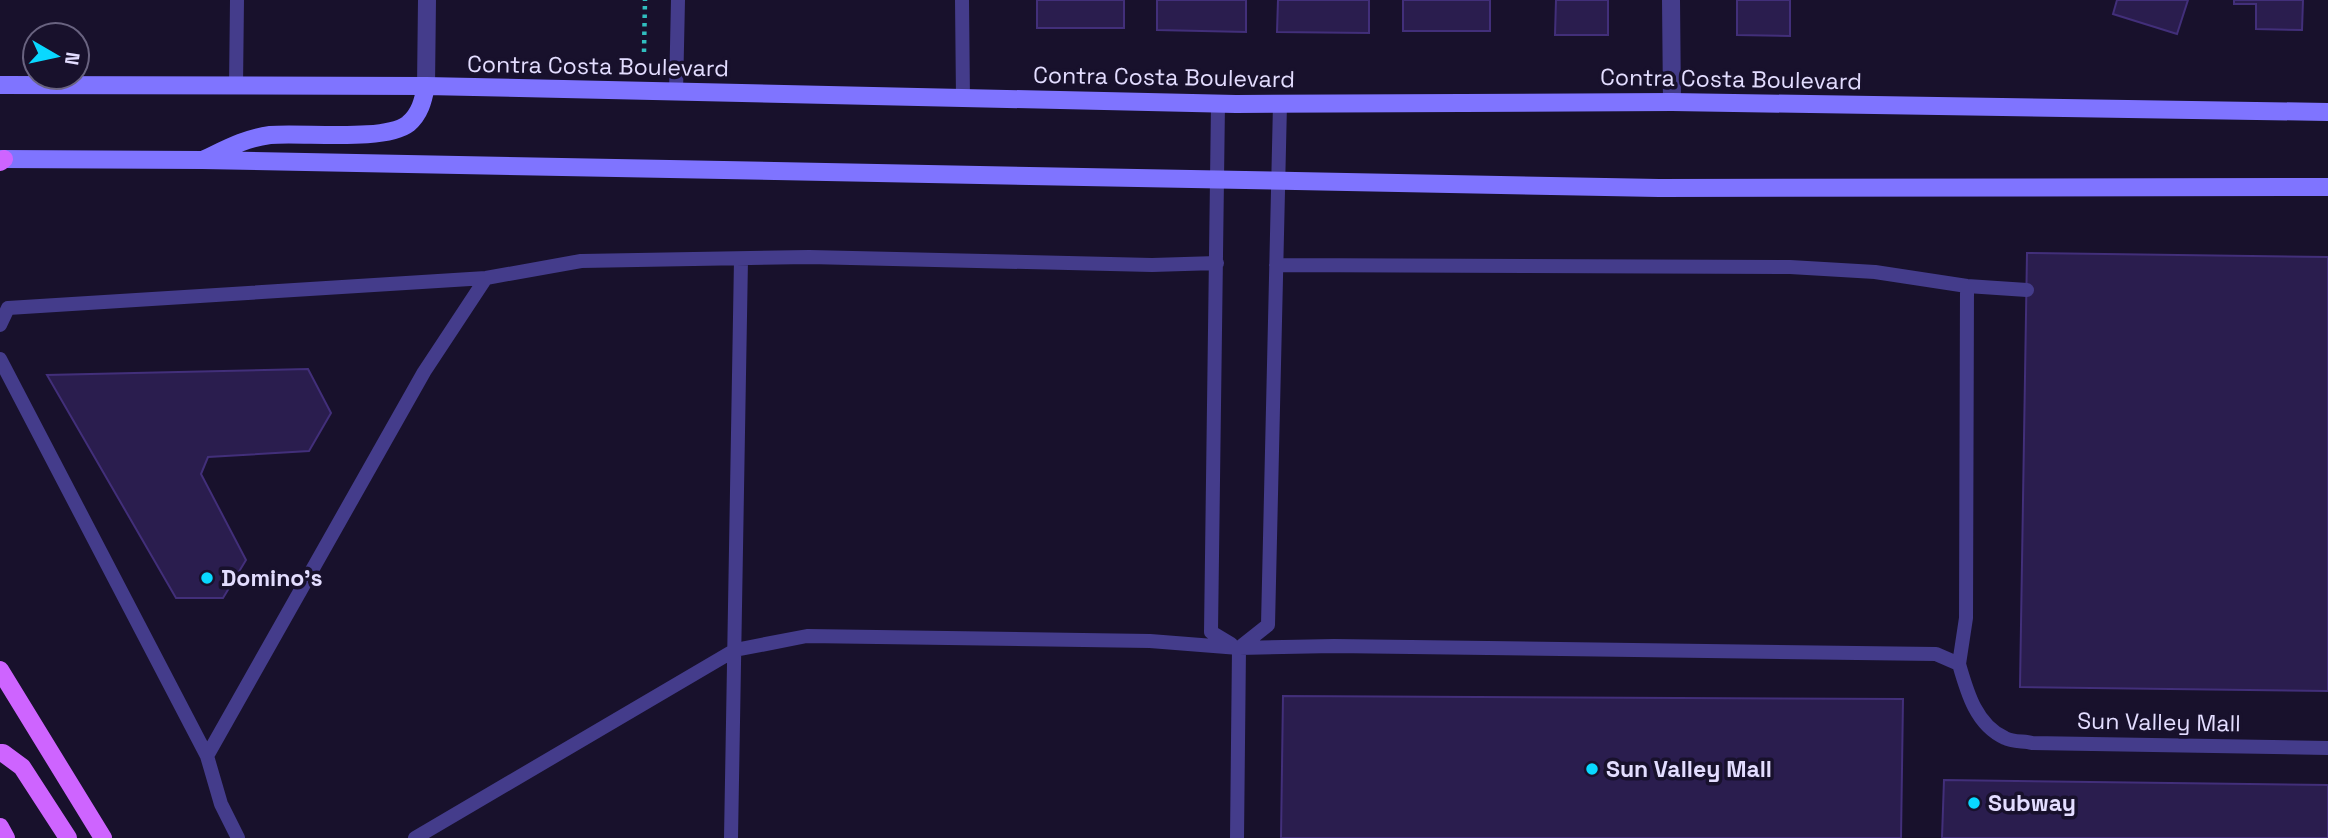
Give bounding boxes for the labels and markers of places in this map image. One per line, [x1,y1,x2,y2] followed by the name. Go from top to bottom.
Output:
[221,563,322,593] place label: Domino's
[199,570,215,586] marker: Domino's
[1606,754,1772,784] place label: Sun Valley Mall
[1584,761,1600,777] marker: Sun Valley Mall
[1988,788,2076,818] place label: Subway
[1966,795,1982,811] marker: Subway

